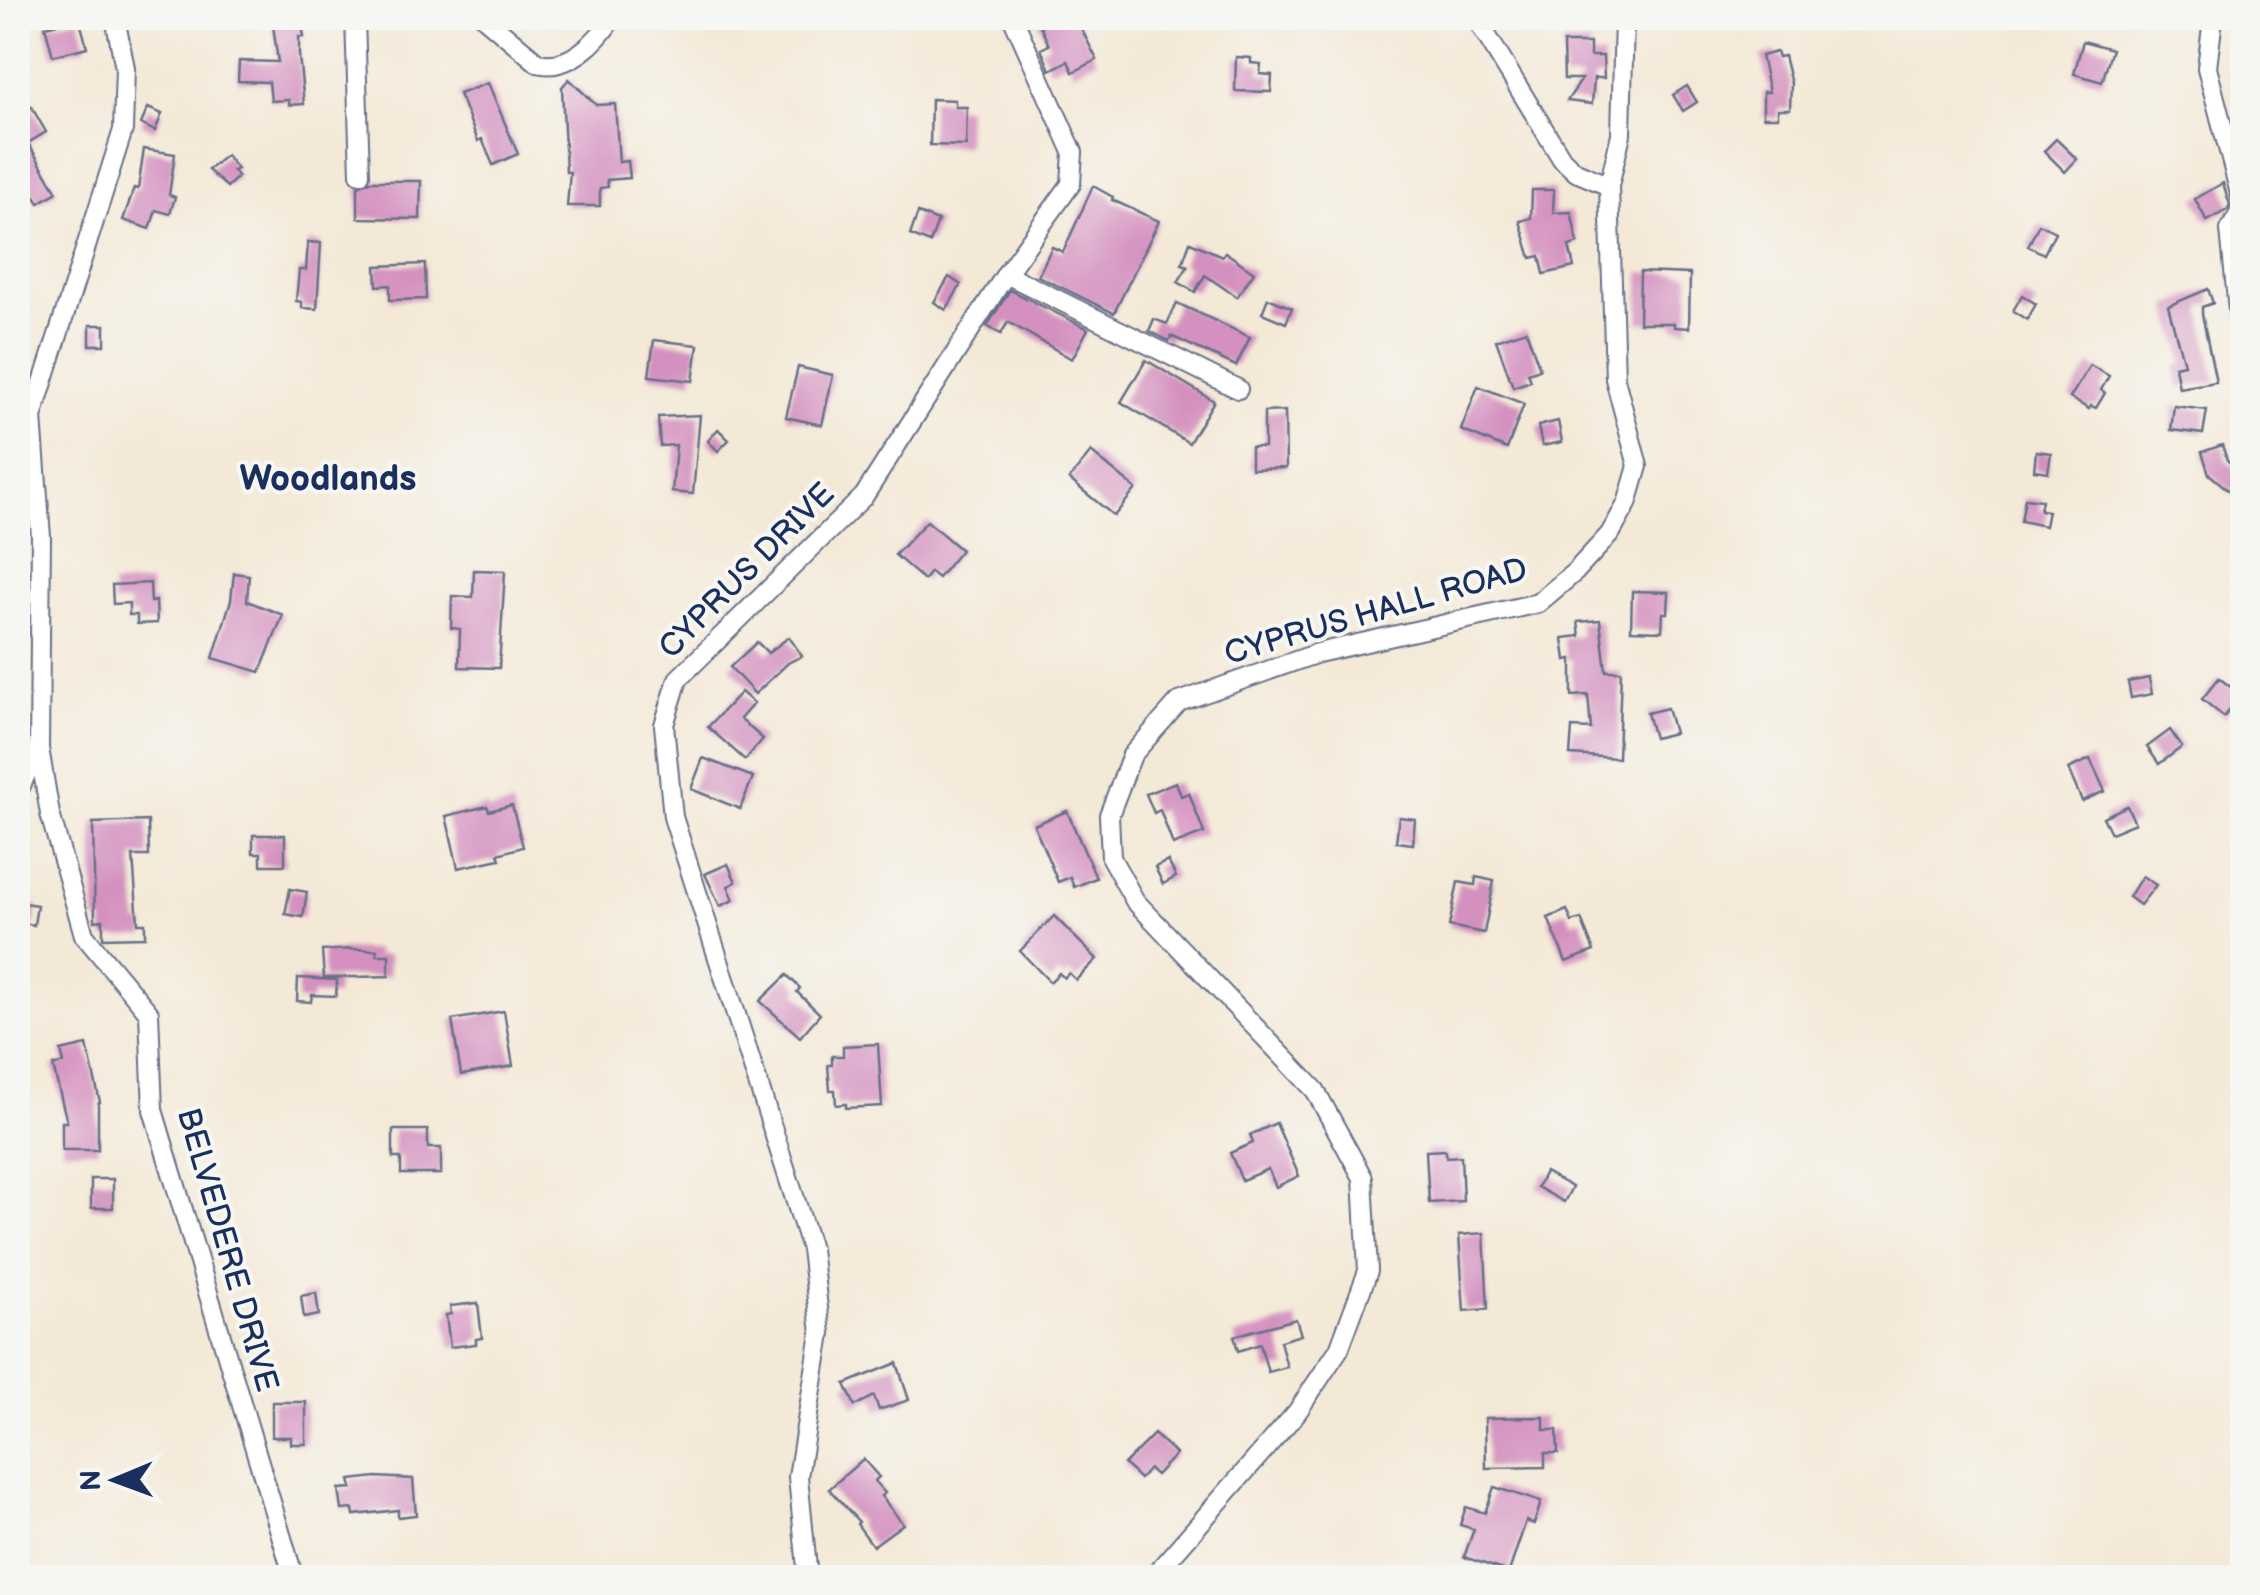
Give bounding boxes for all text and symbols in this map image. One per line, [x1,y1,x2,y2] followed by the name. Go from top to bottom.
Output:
[240,458,416,501] district label: Woodlands
[651,475,843,667] street label: CYPRUS DRIVE
[1220,550,1532,674] street label: CYPRUS HALL ROAD
[168,1104,286,1396] street label: BELVEDERE DRIVE
[65,1430,165,1530] north arrow
[75,1470,108,1491] text: N

